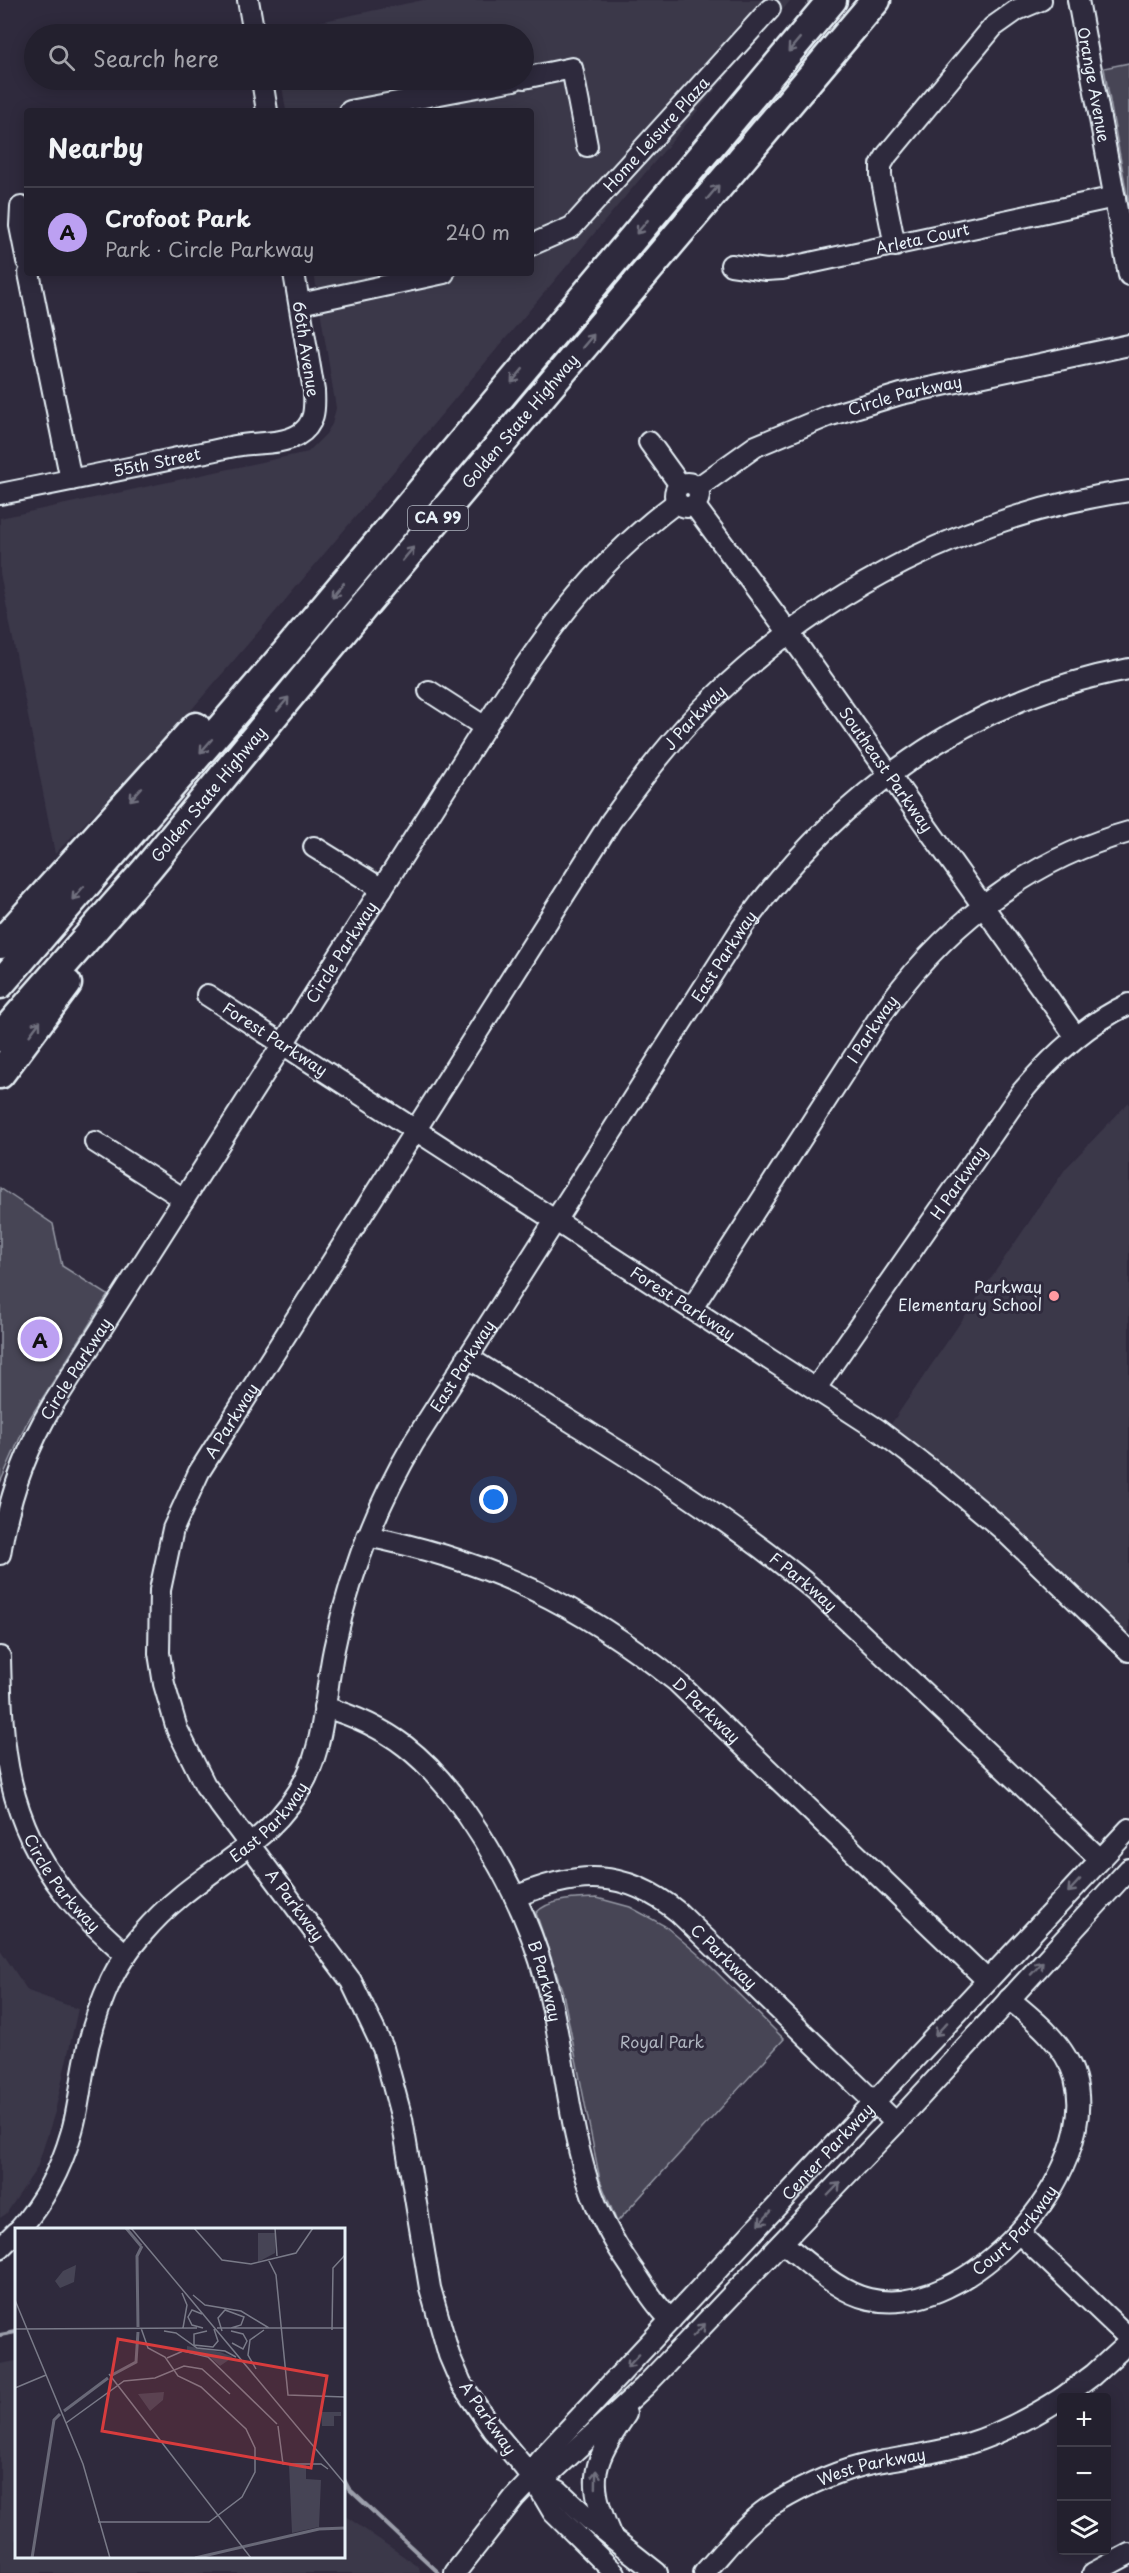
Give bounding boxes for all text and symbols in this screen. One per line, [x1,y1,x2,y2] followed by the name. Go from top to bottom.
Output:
[24,24,534,90] search box
[1072,25,1117,144] street label: Orange Avenue
[787,37,801,52] one-way arrow
[45,41,78,74] icon: search
[93,41,219,74] text: Search here
[597,71,714,197] street label: Home Leisure Plaza
[48,128,143,167] text: Nearby
[707,184,720,200] one-way arrow
[105,201,251,234] text: Crofoot Park
[873,216,972,259] street label: Arleta Court
[60,217,75,247] text: A
[445,217,510,247] text: 240 m
[635,219,649,234] one-way arrow
[105,234,314,264] text: Park · Circle Parkway
[288,299,326,399] street label: 66th Avenue
[581,333,594,349] one-way arrow
[455,348,583,493] street label: Golden State Highway
[510,368,524,383] one-way arrow
[844,368,964,420] street label: Circle Parkway
[111,440,203,482] street label: 55th Street
[408,506,468,530] road number: CA 99
[401,546,414,562] one-way arrow
[331,582,345,597] one-way arrow
[657,679,731,755] street label: J Parkway
[276,697,290,712] one-way arrow
[834,702,940,836] street label: Southeast Parkway
[144,720,271,867] street label: Golden State Highway
[199,738,212,754] one-way arrow
[129,786,143,801] one-way arrow
[71,885,85,900] one-way arrow
[299,896,382,1008] street label: Circle Parkway
[685,905,762,1006] street label: East Parkway
[840,989,903,1067] street label: I Parkway
[218,995,333,1081] street label: Forest Parkway
[29,1020,42,1036] one-way arrow
[924,1140,992,1224] street label: H Parkway
[626,1259,741,1345] street label: Forest Parkway
[898,1274,1042,1316] place label: Parkway Elementary School
[1047,1289,1061,1303] marker: Parkway Elementary School
[33,1313,116,1424] street label: Circle Parkway
[423,1315,500,1416] street label: East Parkway
[20,1316,60,1362] pin: A
[198,1378,263,1462] street label: A Parkway
[479,1485,508,1514] your location
[765,1546,843,1617] street label: F Parkway
[668,1671,747,1748] street label: D Parkway
[224,1777,313,1867] street label: East Parkway
[19,1829,106,1937] street label: Circle Parkway
[261,1863,331,1945] street label: A Parkway
[1067,1879,1081,1894] one-way arrow
[686,1918,763,1994] street label: C Parkway
[523,1937,568,2024] street label: B Parkway
[1030,1961,1045,1976] one-way arrow
[934,2021,948,2036] one-way arrow
[620,2029,705,2053] park label: Royal Park
[775,2097,879,2205] street label: Center Parkway
[966,2180,1062,2280] street label: Court Parkway
[826,2181,841,2196] one-way arrow
[758,2210,772,2225] one-way arrow
[15,2228,345,2558] inset map
[692,2322,706,2337] one-way arrow
[626,2353,640,2368] one-way arrow
[455,2376,523,2459] street label: A Parkway
[1057,2393,1111,2555] map controls
[1057,2393,1111,2447] button: +
[813,2441,927,2491] street label: West Parkway
[1057,2447,1111,2501] button: −
[591,2469,602,2489] one-way arrow
[1057,2501,1111,2555] button: layers

